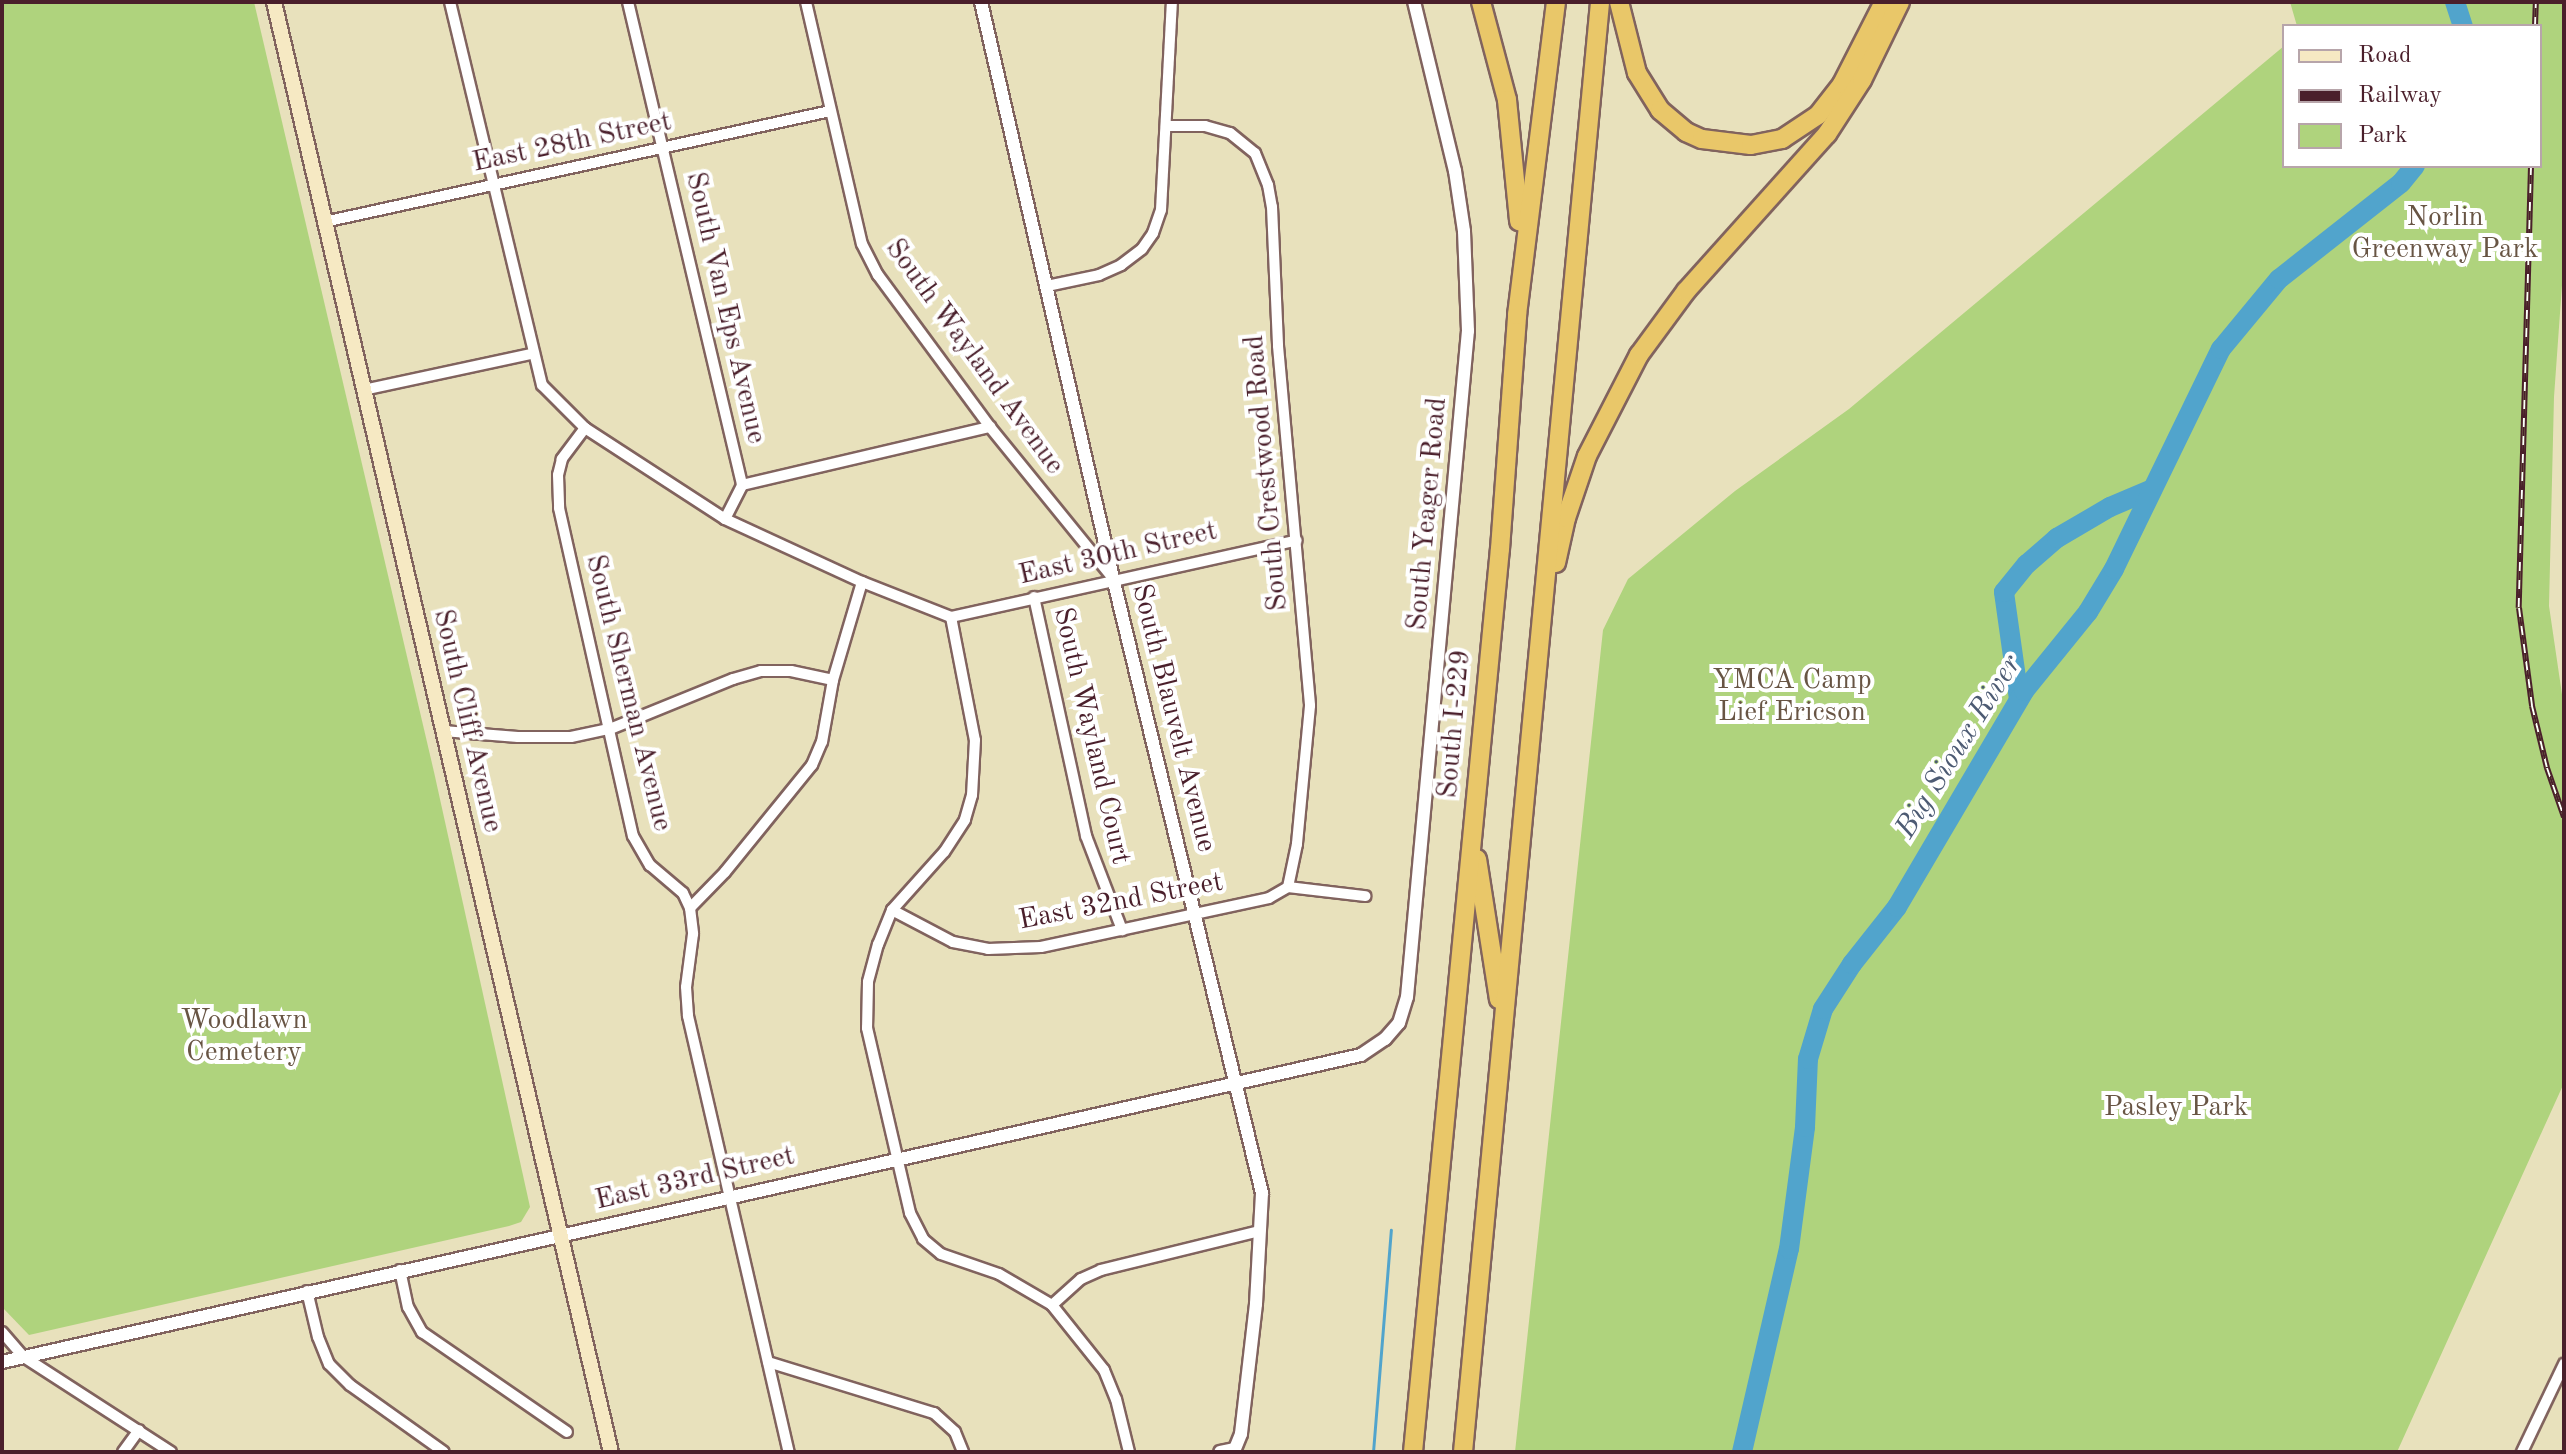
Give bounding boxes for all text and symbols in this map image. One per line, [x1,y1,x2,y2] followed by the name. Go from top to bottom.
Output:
[2282,24,2542,168] legend
[2358,44,2411,68] text: Road
[2358,84,2442,108] text: Railway
[469,106,675,180] street label: East 28th Street
[2358,124,2407,148] text: Park
[677,169,773,447] street label: South Van Eps Avenue
[2351,201,2539,267] park label: Norlin Greenway Park
[877,233,1071,481] street label: South Wayland Avenue
[1238,333,1296,613] street label: South Crestwood Road
[1401,396,1455,632] street label: South Yeager Road
[1016,515,1220,593] street label: East 30th Street
[577,551,679,835] street label: South Sherman Avenue
[1123,580,1223,856] street label: South Blauvelt Avenue
[1045,604,1137,868] street label: South Wayland Court
[425,606,509,836] street label: South Cliff Avenue
[1432,648,1478,800] street label: South I-229
[1888,649,2030,845] water label: Big Sioux River
[1712,664,1872,730] park label: YMCA Camp Lief Ericson
[1016,866,1226,938] street label: East 32nd Street
[180,1004,308,1070] park label: Woodlawn Cemetery
[2104,1091,2248,1125] park label: Pasley Park
[592,1140,798,1218] street label: East 33rd Street

